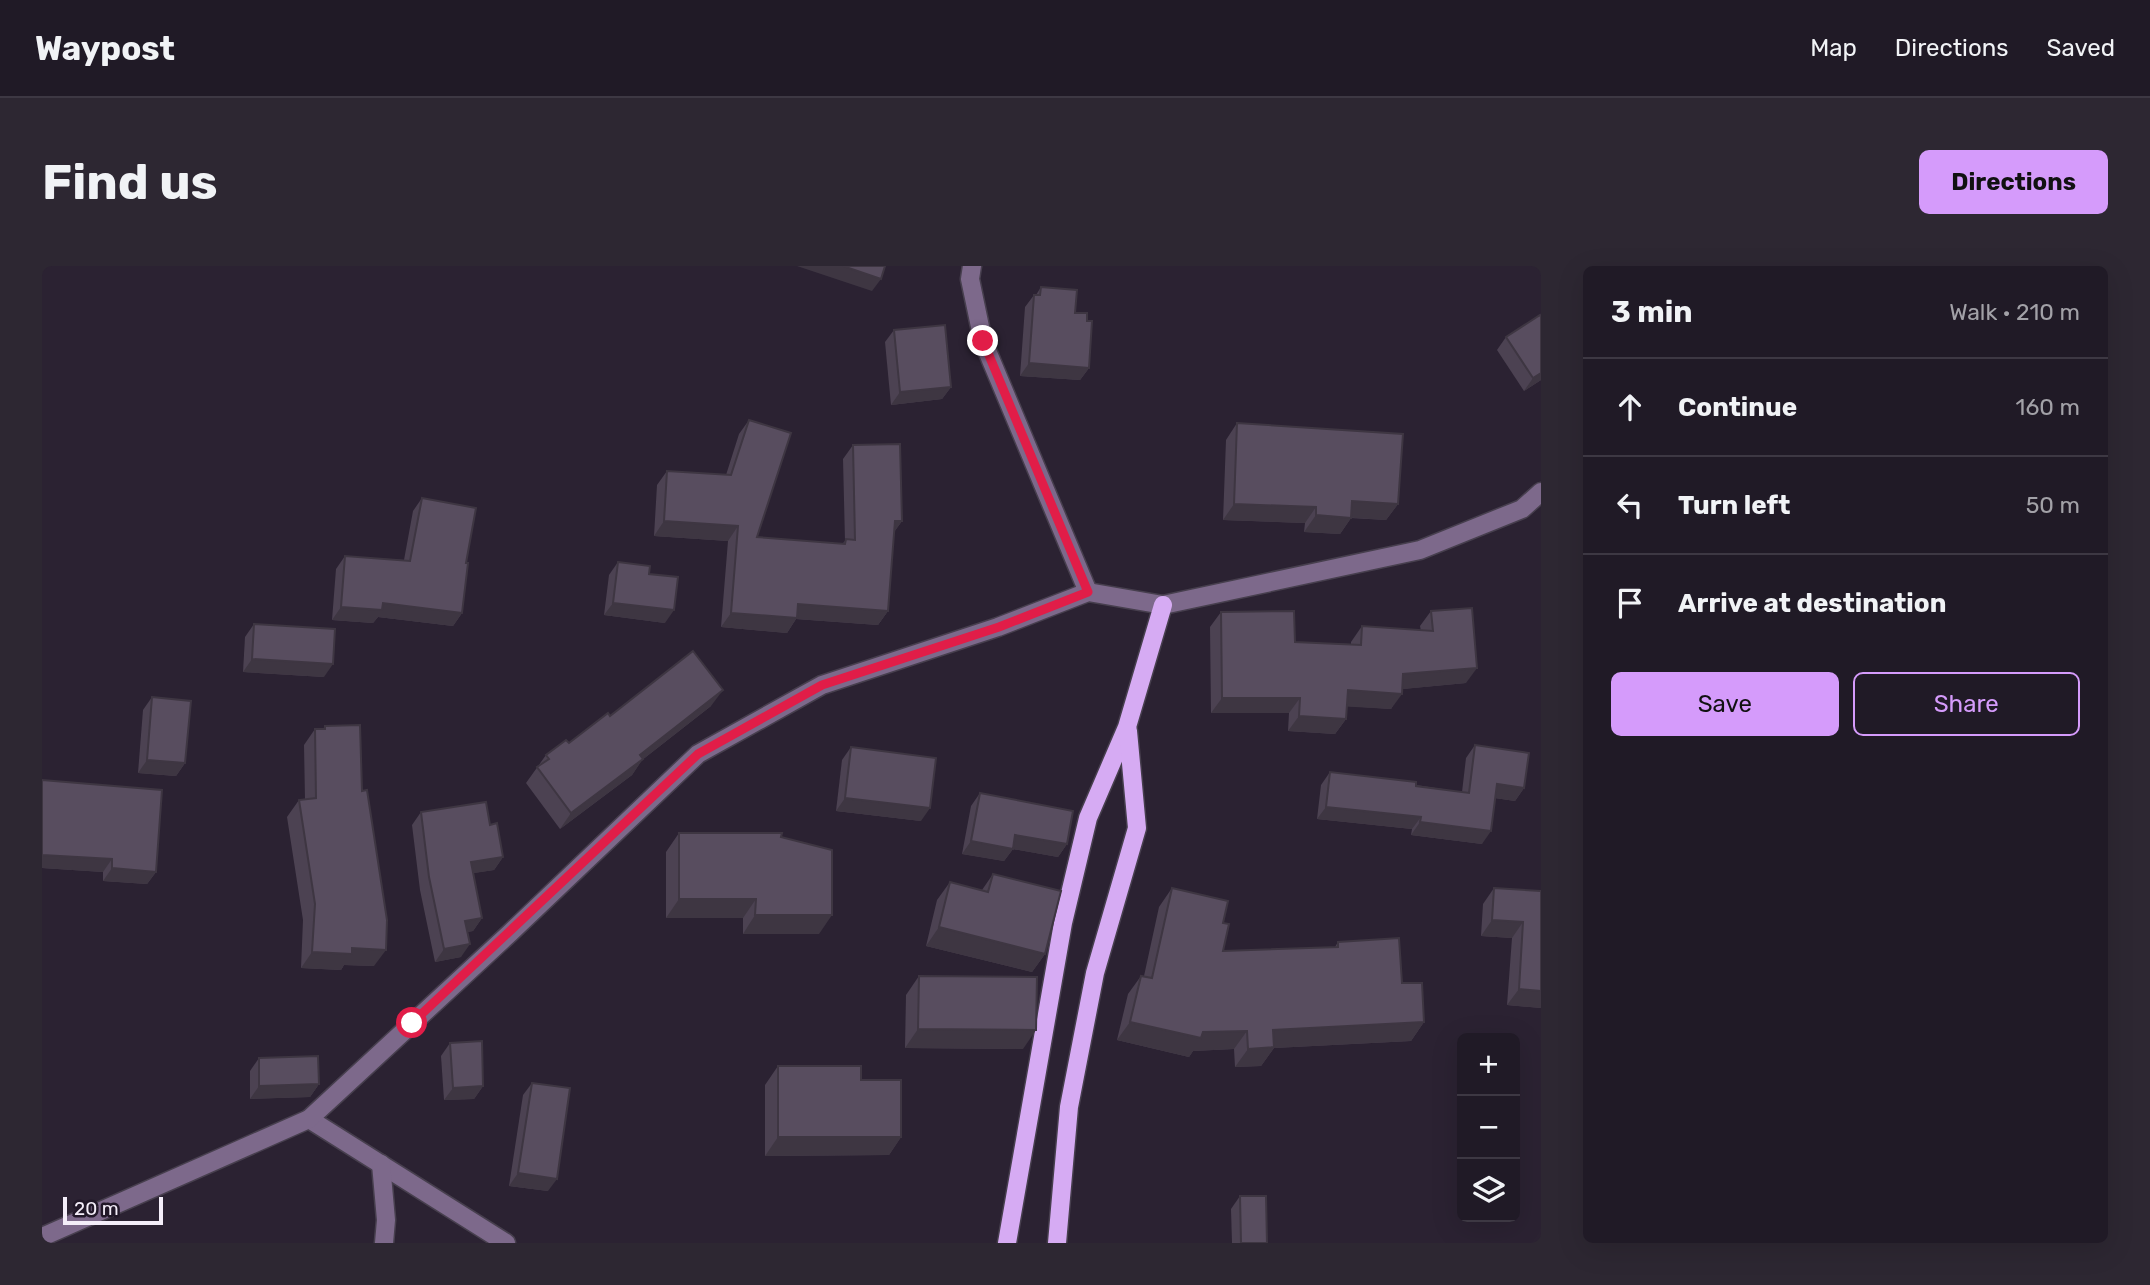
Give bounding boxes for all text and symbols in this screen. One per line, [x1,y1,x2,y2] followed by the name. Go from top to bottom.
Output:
[35,29,175,68] text: Waypost
[1810,34,1857,62] text: Map
[1895,34,2008,62] text: Directions
[2046,34,2115,62] text: Saved
[1919,150,2108,214] button: Directions
[42,153,218,211] text: Find us
[1611,294,1693,330] text: 3 min
[1949,298,2080,326] text: Walk · 210 m
[967,325,998,356] route end
[1611,388,1649,426] icon: ahead
[1678,392,1797,423] text: Continue
[2016,393,2080,421] text: 160 m
[1611,486,1649,524] icon: left
[1678,490,1790,521] text: Turn left
[2026,491,2080,519] text: 50 m
[1611,584,1649,622] icon: arrive
[1678,588,1946,619] text: Arrive at destination
[1611,672,1839,736] button: Save
[1853,672,2080,736] button: Share
[396,1007,427,1038] route start
[1457,1033,1520,1222] map controls
[1457,1033,1520,1096] button: +
[1457,1096,1520,1159] button: −
[1457,1159,1520,1222] button: layers
[63,1194,163,1226] scale bar
[74,1197,119,1220] text: 20 m

